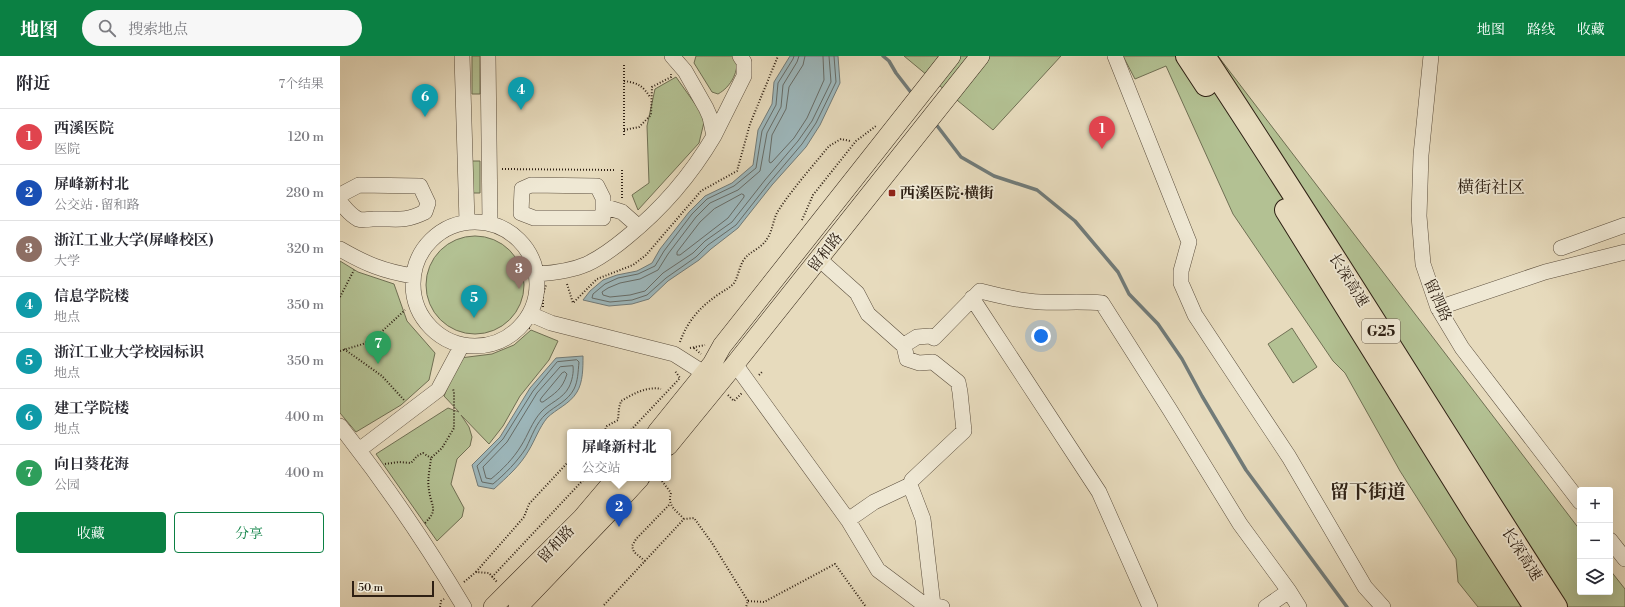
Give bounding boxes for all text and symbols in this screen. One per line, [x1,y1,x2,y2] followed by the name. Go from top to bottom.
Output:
[82,10,362,46] search box
[96,17,118,39] icon: search
[20,18,58,42] text: 地图
[128,20,188,39] text: 搜索地点
[1477,21,1505,39] text: 地图
[1527,21,1555,39] text: 路线
[1577,21,1605,39] text: 收藏
[16,73,50,95] text: 附近
[278,76,324,92] text: 7个结果
[508,77,534,110] pin: 4
[412,84,438,117] pin: 6
[1089,116,1115,149] pin: 1
[54,119,114,138] text: 西溪医院
[26,129,32,145] text: 1
[288,129,324,145] text: 120 m
[54,141,80,157] text: 医院
[54,175,129,194] text: 屏峰新村北
[1457,177,1525,199] district label: 横街社区
[900,184,994,203] place label: 西溪医院·横街
[25,185,33,201] text: 2
[286,185,324,201] text: 280 m
[887,188,897,198] marker: 西溪医院·横街
[54,197,140,213] text: 公交站 · 留和路
[804,229,847,276] street label: 留和路
[54,231,213,250] text: 浙江工业大学(屏峰校区)
[25,241,33,257] text: 3
[287,241,324,257] text: 320 m
[1325,250,1373,311] street label: 长深高速
[54,253,80,269] text: 大学
[506,256,532,289] pin: 3
[1420,276,1455,325] street label: 留泗路
[461,285,487,318] pin: 5
[54,287,129,306] text: 信息学院楼
[25,297,33,313] text: 4
[287,297,324,313] text: 350 m
[54,309,80,325] text: 地点
[1362,319,1400,343] road number: G25
[1031,326,1051,346] your location
[365,331,391,364] pin: 7
[54,343,204,362] text: 浙江工业大学校园标识
[25,353,33,369] text: 5
[287,353,324,369] text: 350 m
[54,365,80,381] text: 地点
[54,399,129,418] text: 建工学院楼
[25,409,33,425] text: 6
[285,409,324,425] text: 400 m
[54,421,80,437] text: 地点
[567,429,671,481] popup
[581,438,657,457] text: 屏峰新村北
[54,455,129,474] text: 向日葵花海
[581,460,621,476] text: 公交站
[25,465,33,481] text: 7
[285,465,324,481] text: 400 m
[54,477,80,493] text: 公园
[1330,480,1406,504] district label: 留下街道
[1577,487,1613,595] map controls
[1577,487,1613,523] button: +
[606,494,632,527] pin: 2
[16,512,166,553] button: 收藏
[174,512,324,553] button: 分享
[534,522,579,567] street label: 留和路
[1577,523,1613,559] button: −
[1497,524,1546,585] street label: 长深高速
[1577,559,1613,595] button: layers
[352,579,434,598] scale bar
[358,581,383,595] text: 50 m

